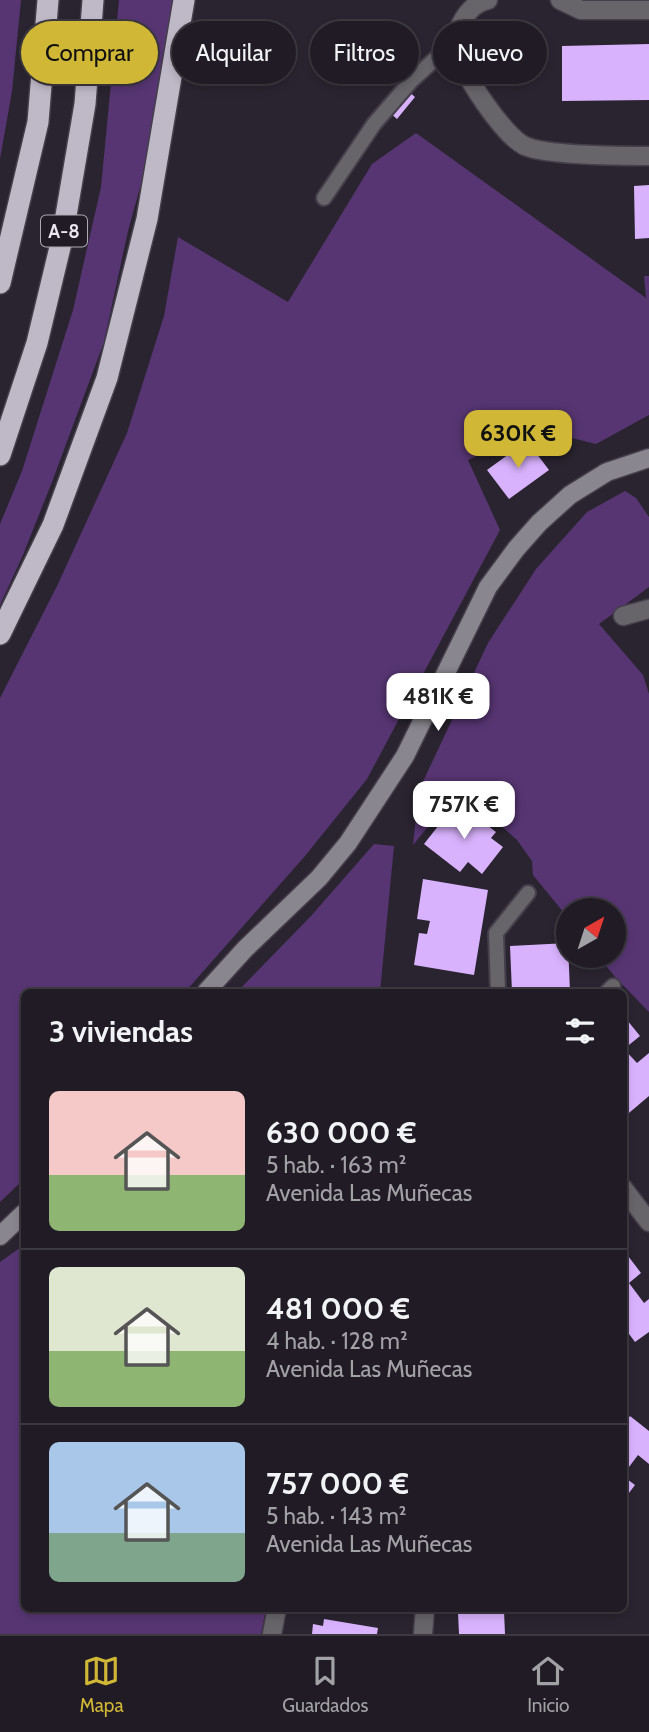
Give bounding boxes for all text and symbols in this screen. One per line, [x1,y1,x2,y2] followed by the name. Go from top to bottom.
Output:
[21,21,158,84] chip: Comprar
[172,21,296,84] chip: Alquilar
[310,21,419,84] chip: Filtros
[433,21,547,84] chip: Nuevo
[41,216,87,246] road number: A-8
[461,410,575,470] pin: 630K €
[480,419,556,447] text: 630K €
[381,674,495,733] pin: 481K €
[402,682,474,710] text: 481K €
[407,782,521,841] pin: 757K €
[429,790,499,818] text: 757K €
[556,898,626,968] north arrow
[556,898,626,968] map controls
[561,1012,599,1050] icon: filters
[49,1013,193,1050] text: 3 viviendas
[266,1114,416,1151] text: 630 000 €
[105,1119,189,1203] icon: home
[266,1151,406,1179] text: 5 hab. · 163 m²
[266,1179,472,1207] text: Avenida Las Muñecas
[266,1290,410,1327] text: 481 000 €
[105,1295,189,1379] icon: home
[266,1327,408,1355] text: 4 hab. · 128 m²
[266,1355,472,1383] text: Avenida Las Muñecas
[266,1465,409,1502] text: 757 000 €
[105,1470,189,1554] icon: home
[266,1502,407,1530] text: 5 hab. · 143 m²
[266,1530,472,1558] text: Avenida Las Muñecas
[79,1652,124,1717] tab: Mapa
[282,1652,368,1717] tab: Guardados
[527,1652,570,1717] tab: Inicio

